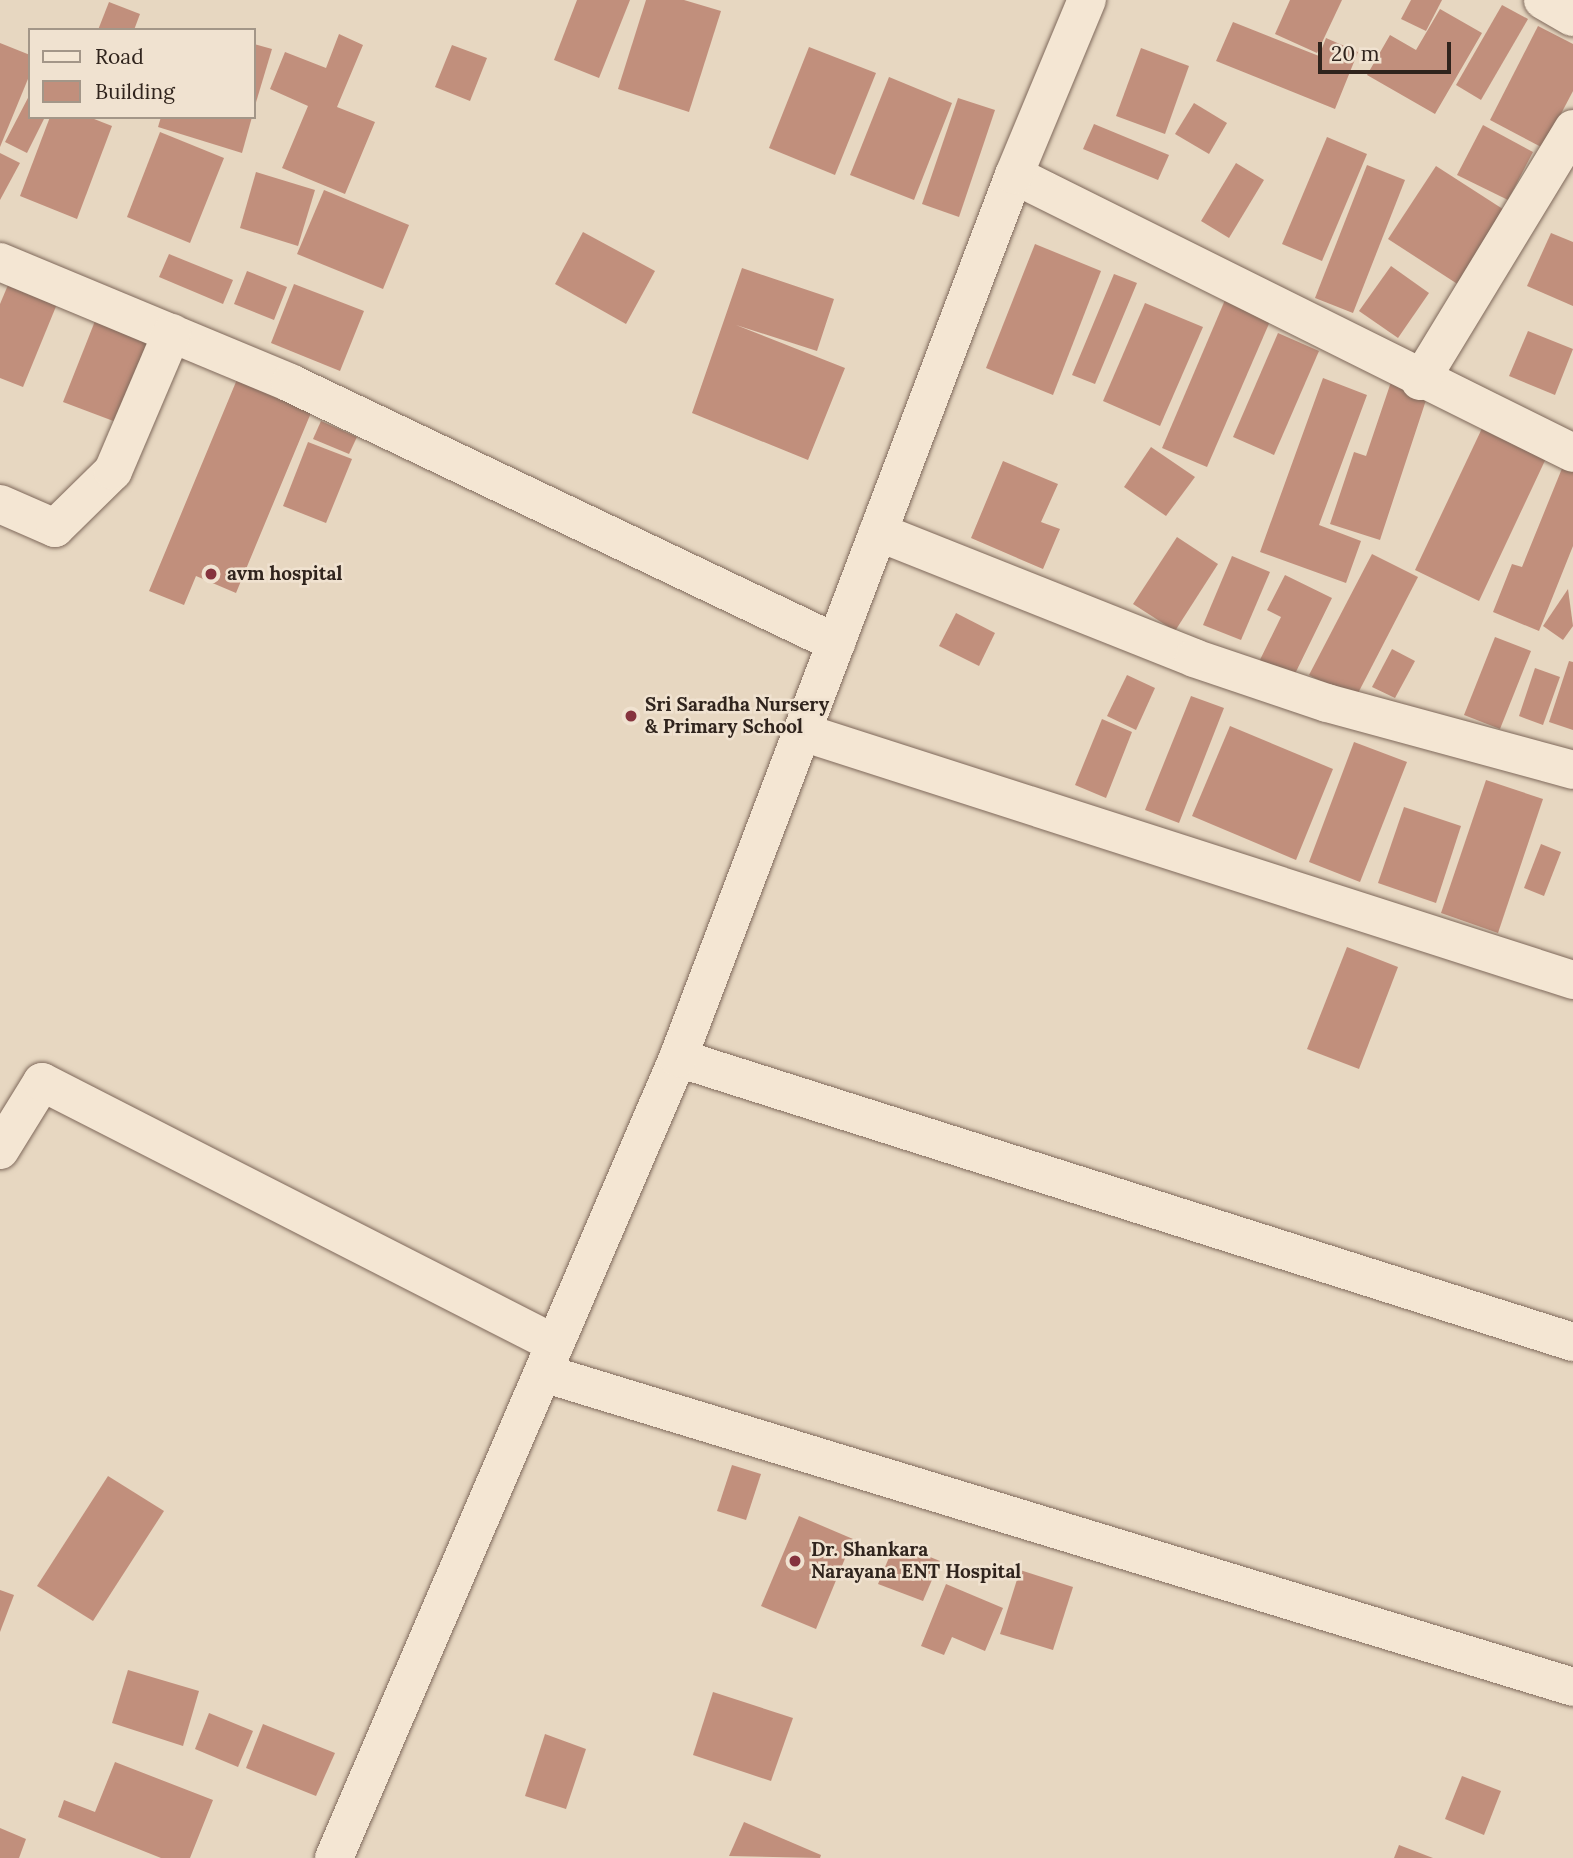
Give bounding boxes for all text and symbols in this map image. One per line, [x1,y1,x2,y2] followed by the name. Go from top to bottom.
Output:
[28,28,256,119] legend
[1321,28,1454,72] scale bar
[1331,40,1380,67] text: 20 m
[95,43,144,70] text: Road
[95,78,175,105] text: Building
[227,563,342,585] place label: avm hospital
[201,564,221,584] marker: avm hospital
[645,694,829,738] place label: Sri Saradha Nursery & Primary School
[623,708,639,724] marker: Sri Saradha Nursery & Primary School
[811,1539,1021,1583] place label: Dr. Shankara Narayana ENT Hospital
[785,1551,805,1571] marker: Dr. Shankara Narayana ENT Hospital

